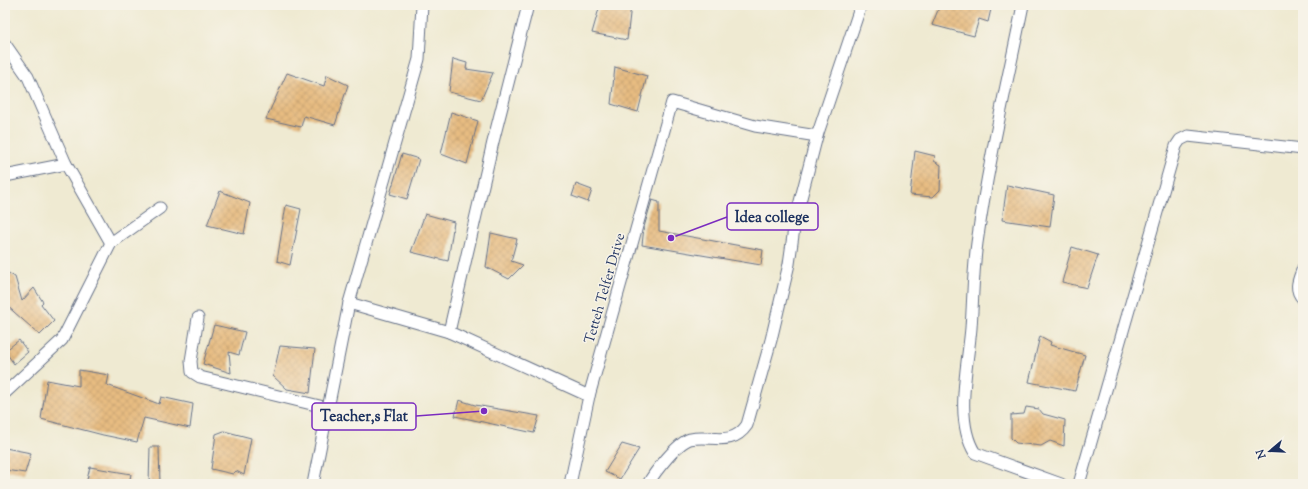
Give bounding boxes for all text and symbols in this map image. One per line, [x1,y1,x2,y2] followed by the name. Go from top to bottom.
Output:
[727,203,818,230] callout: Idea college
[735,208,809,229] text: Idea college
[581,231,631,346] street label: Tetteh Telfer Drive
[312,403,416,430] callout: Teacher,s Flat
[320,407,409,428] text: Teacher,s Flat
[1250,431,1290,471] north arrow
[1252,447,1271,462] text: N

